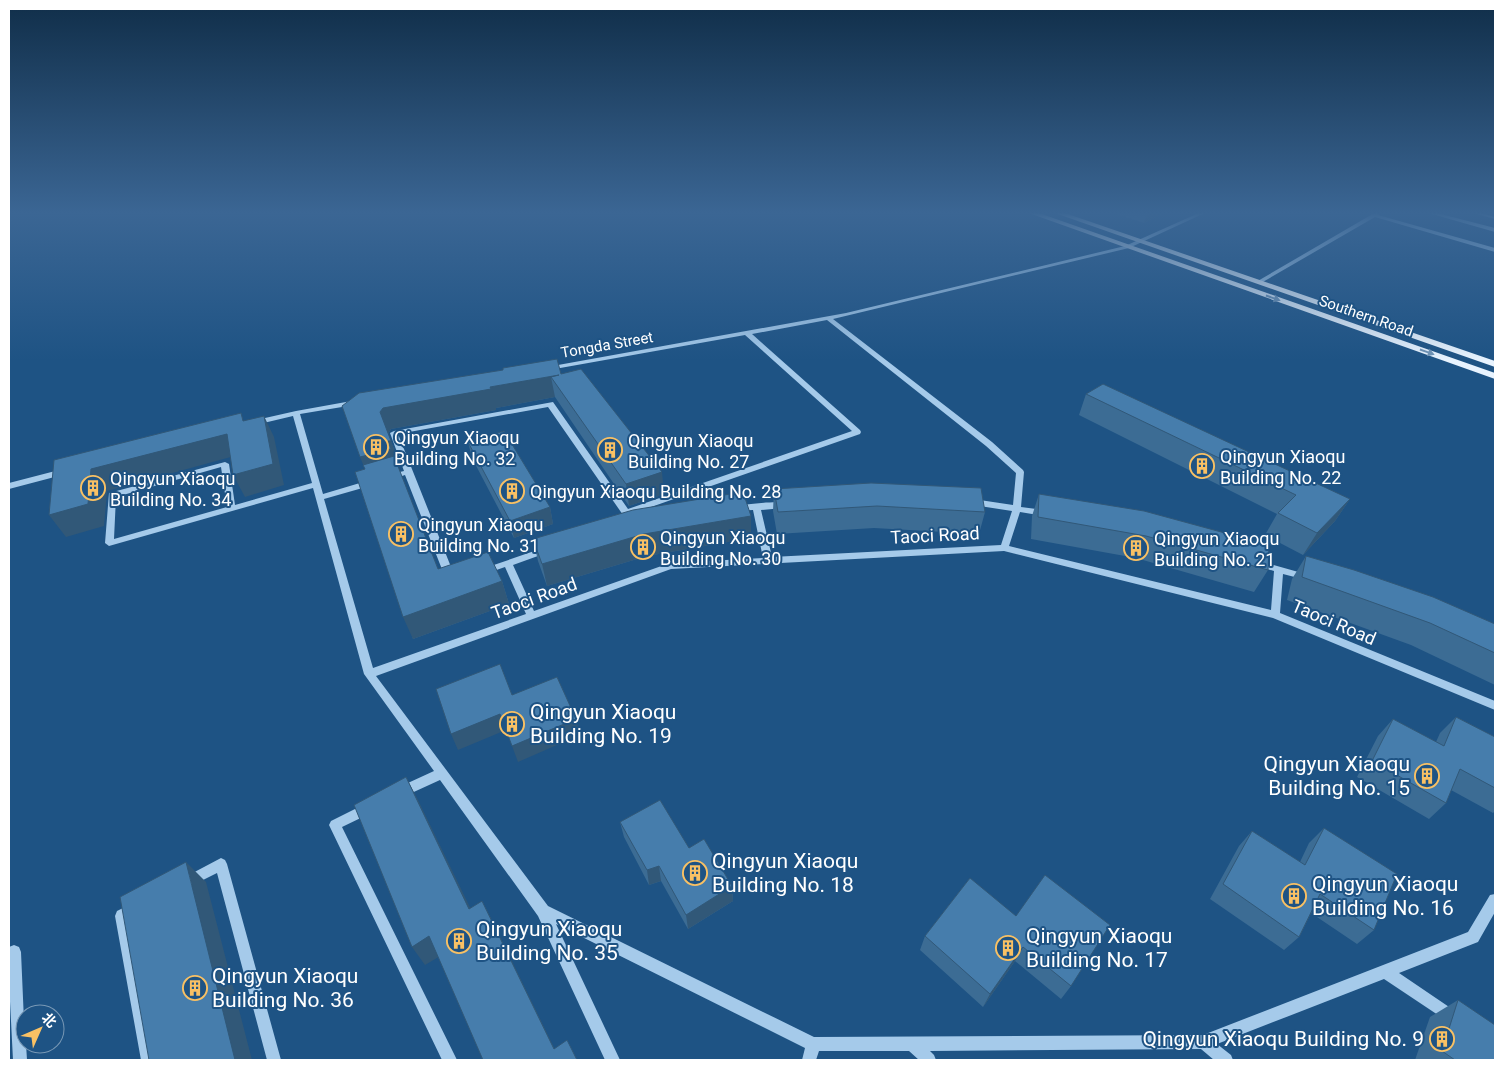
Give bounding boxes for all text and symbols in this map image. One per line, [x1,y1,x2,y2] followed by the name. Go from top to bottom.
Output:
[1317,291,1415,341] street label: Southern Road
[1266,295,1281,302] one-way arrow
[559,328,655,362] street label: Tongda Street
[1420,348,1435,356] one-way arrow
[394,427,520,469] place label: Qingyun Xiaoqu Building No. 32
[628,430,754,472] place label: Qingyun Xiaoqu Building No. 27
[363,434,389,460] building icon: Qingyun Xiaoqu Building No. 32
[597,437,623,463] building icon: Qingyun Xiaoqu Building No. 27
[1220,446,1346,488] place label: Qingyun Xiaoqu Building No. 22
[1189,453,1215,479] building icon: Qingyun Xiaoqu Building No. 22
[110,468,236,510] place label: Qingyun Xiaoqu Building No. 34
[80,475,106,501] building icon: Qingyun Xiaoqu Building No. 34
[499,478,525,504] building icon: Qingyun Xiaoqu Building No. 28
[530,481,781,502] place label: Qingyun Xiaoqu Building No. 28
[418,514,544,556] place label: Qingyun Xiaoqu Building No. 31
[388,521,414,547] building icon: Qingyun Xiaoqu Building No. 31
[890,522,980,548] street label: Taoci Road
[660,527,786,569] place label: Qingyun Xiaoqu Building No. 30
[1154,528,1280,570] place label: Qingyun Xiaoqu Building No. 21
[630,534,656,560] building icon: Qingyun Xiaoqu Building No. 30
[1123,535,1149,561] building icon: Qingyun Xiaoqu Building No. 21
[488,573,580,623] street label: Taoci Road
[1289,595,1379,649] street label: Taoci Road
[530,700,676,748] place label: Qingyun Xiaoqu Building No. 19
[499,711,525,737] building icon: Qingyun Xiaoqu Building No. 19
[1264,752,1410,800] place label: Qingyun Xiaoqu Building No. 15
[1414,763,1440,789] building icon: Qingyun Xiaoqu Building No. 15
[712,849,858,897] place label: Qingyun Xiaoqu Building No. 18
[682,860,708,886] building icon: Qingyun Xiaoqu Building No. 18
[1312,872,1458,920] place label: Qingyun Xiaoqu Building No. 16
[1281,883,1307,909] building icon: Qingyun Xiaoqu Building No. 16
[476,917,622,965] place label: Qingyun Xiaoqu Building No. 35
[1026,924,1172,972] place label: Qingyun Xiaoqu Building No. 17
[446,928,472,954] building icon: Qingyun Xiaoqu Building No. 35
[995,935,1021,961] building icon: Qingyun Xiaoqu Building No. 17
[212,964,358,1012] place label: Qingyun Xiaoqu Building No. 36
[182,975,208,1001] building icon: Qingyun Xiaoqu Building No. 36
[15,1004,65,1054] north arrow
[39,1009,60,1030] text: 北
[1429,1026,1455,1052] building icon: Qingyun Xiaoqu Building No. 9
[1142,1027,1424,1051] place label: Qingyun Xiaoqu Building No. 9

